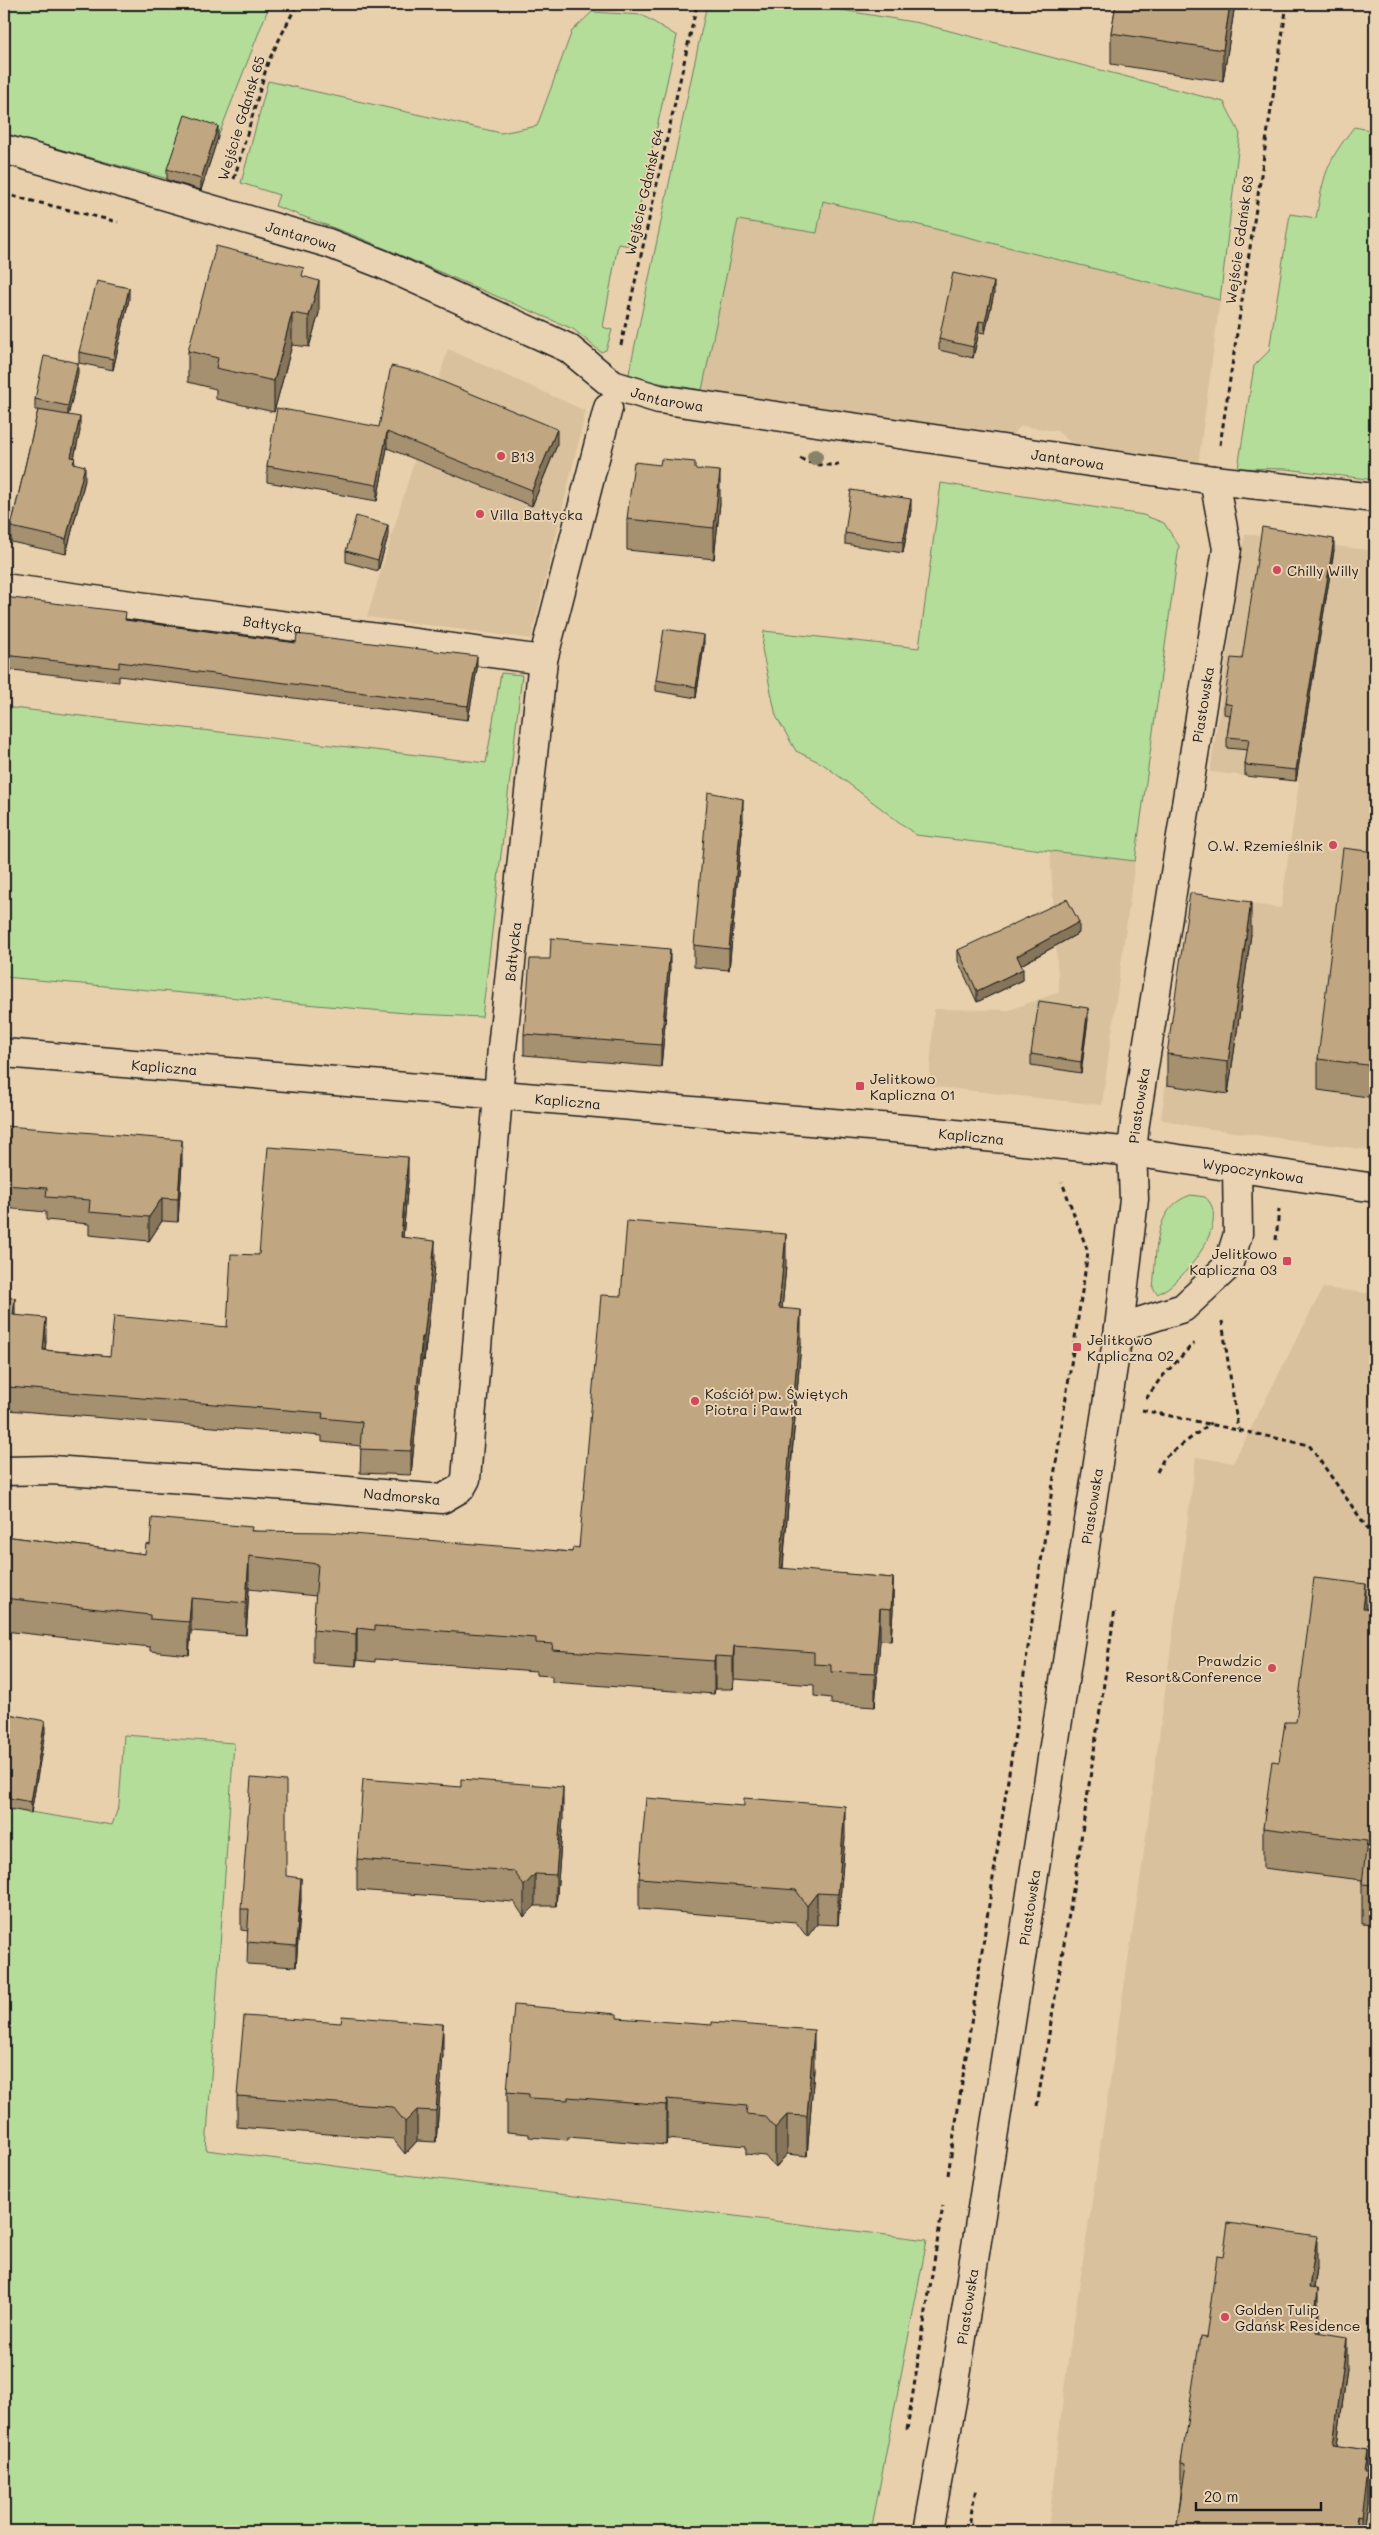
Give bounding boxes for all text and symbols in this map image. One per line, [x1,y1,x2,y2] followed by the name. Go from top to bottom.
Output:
[213,53,269,183] street label: Wejście Gdańsk 65
[620,126,668,257] street label: Wejście Gdańsk 64
[1221,175,1257,305] street label: Wejście Gdańsk 63
[264,216,340,255] street label: Jantarowa
[629,382,705,415] street label: Jantarowa
[1030,444,1106,473] street label: Jantarowa
[511,447,534,466] place label: B13
[495,450,507,462] marker: B13
[490,505,583,524] place label: Villa Bałtycka
[474,508,486,520] marker: Villa Bałtycka
[1287,561,1359,580] place label: Chilly Willy
[1271,564,1283,576] marker: Chilly Willy
[242,611,303,637] street label: Bałtycka
[1187,665,1218,744] street label: Piastowska
[1208,836,1323,855] place label: O.W. Rzemieślnik
[1327,839,1339,851] marker: O.W. Rzemieślnik
[500,921,525,982] street label: Bałtycka
[131,1054,198,1079] street label: Kapliczna
[1123,1066,1153,1144] street label: Piastowska
[870,1069,956,1104] place label: Jelitkowo Kapliczna 01
[854,1080,866,1092] marker: Jelitkowo Kapliczna 01
[534,1088,602,1113] street label: Kapliczna
[938,1123,1005,1148] street label: Kapliczna
[1201,1153,1306,1187] street label: Wypoczynkowa
[1190,1244,1277,1279] place label: Jelitkowo Kapliczna 03
[1281,1255,1293,1267] marker: Jelitkowo Kapliczna 03
[1087,1330,1174,1365] place label: Jelitkowo Kapliczna 02
[1071,1341,1083,1353] marker: Jelitkowo Kapliczna 02
[705,1384,848,1419] place label: Kościół pw. Świętych Piotra i Pawła
[689,1395,701,1407] marker: Kościół pw. Świętych Piotra i Pawła
[1076,1467,1107,1545] street label: Piastowska
[363,1483,441,1508] street label: Nadmorska
[1125,1651,1262,1686] place label: Prawdzic Resort&Conference
[1266,1662,1278,1674] marker: Prawdzic Resort&Conference
[1014,1868,1044,1947] street label: Piastowska
[951,2267,982,2346] street label: Piastowska
[1235,2300,1360,2335] place label: Golden Tulip Gdańsk Residence
[1219,2311,1231,2323] marker: Golden Tulip Gdańsk Residence
[1196,2480,1322,2512] scale bar
[1204,2486,1238,2506] text: 20 m

